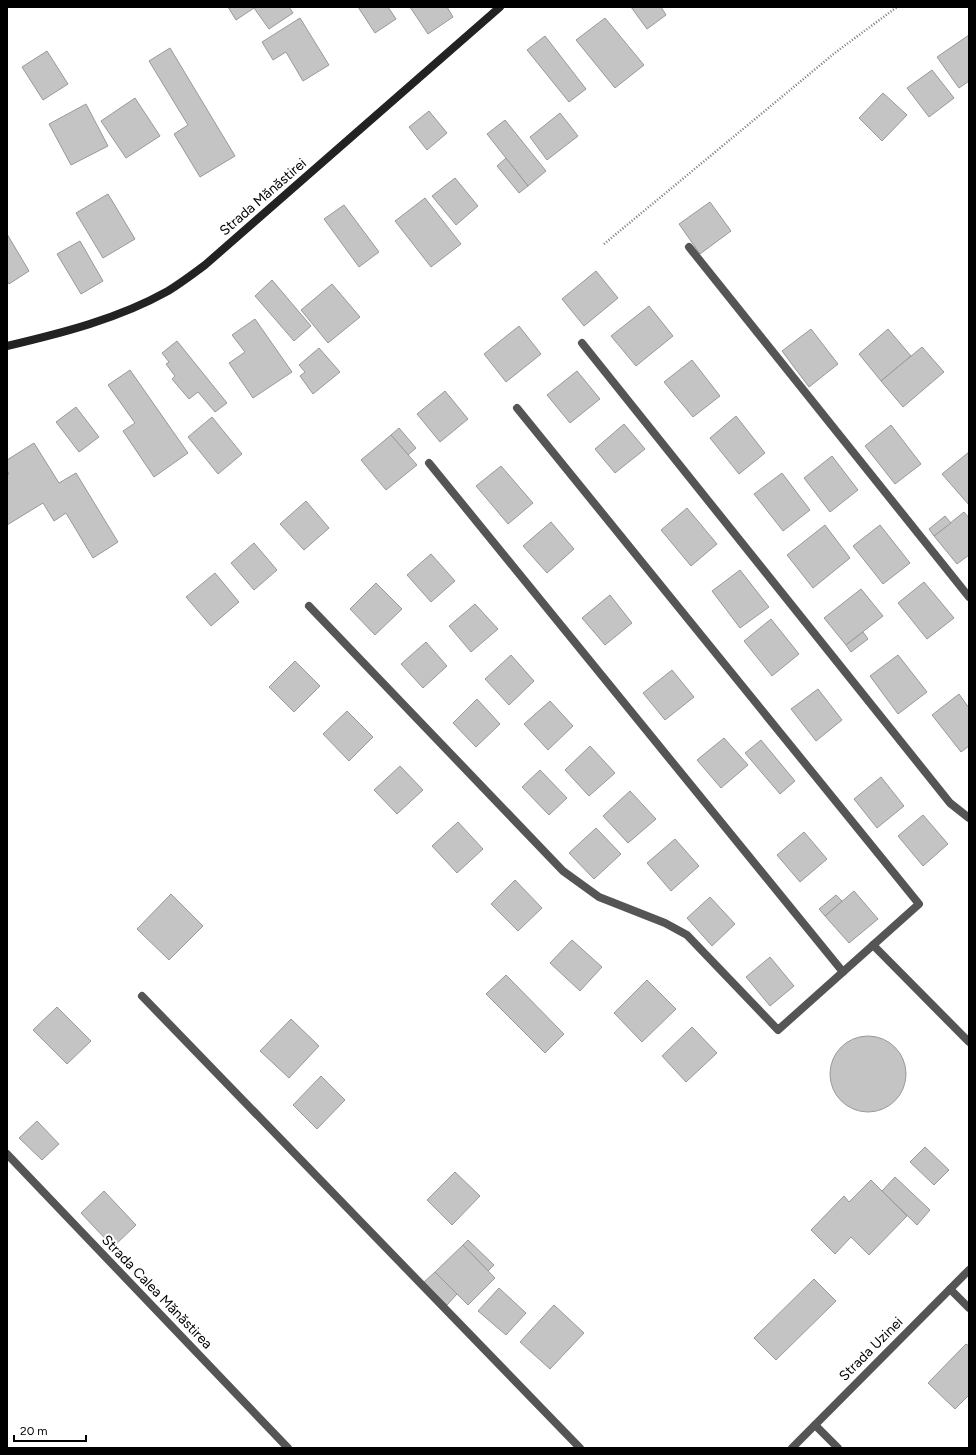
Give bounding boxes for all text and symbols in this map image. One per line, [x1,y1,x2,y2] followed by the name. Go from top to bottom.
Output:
[216,155,310,239] street label: Strada Mănăstirei
[98,1232,216,1352] street label: Strada Calea Mănăstirea
[836,1314,906,1384] street label: Strada Uzinei
[14,1417,86,1443] scale bar
[20,1424,48,1438] text: 20 m

